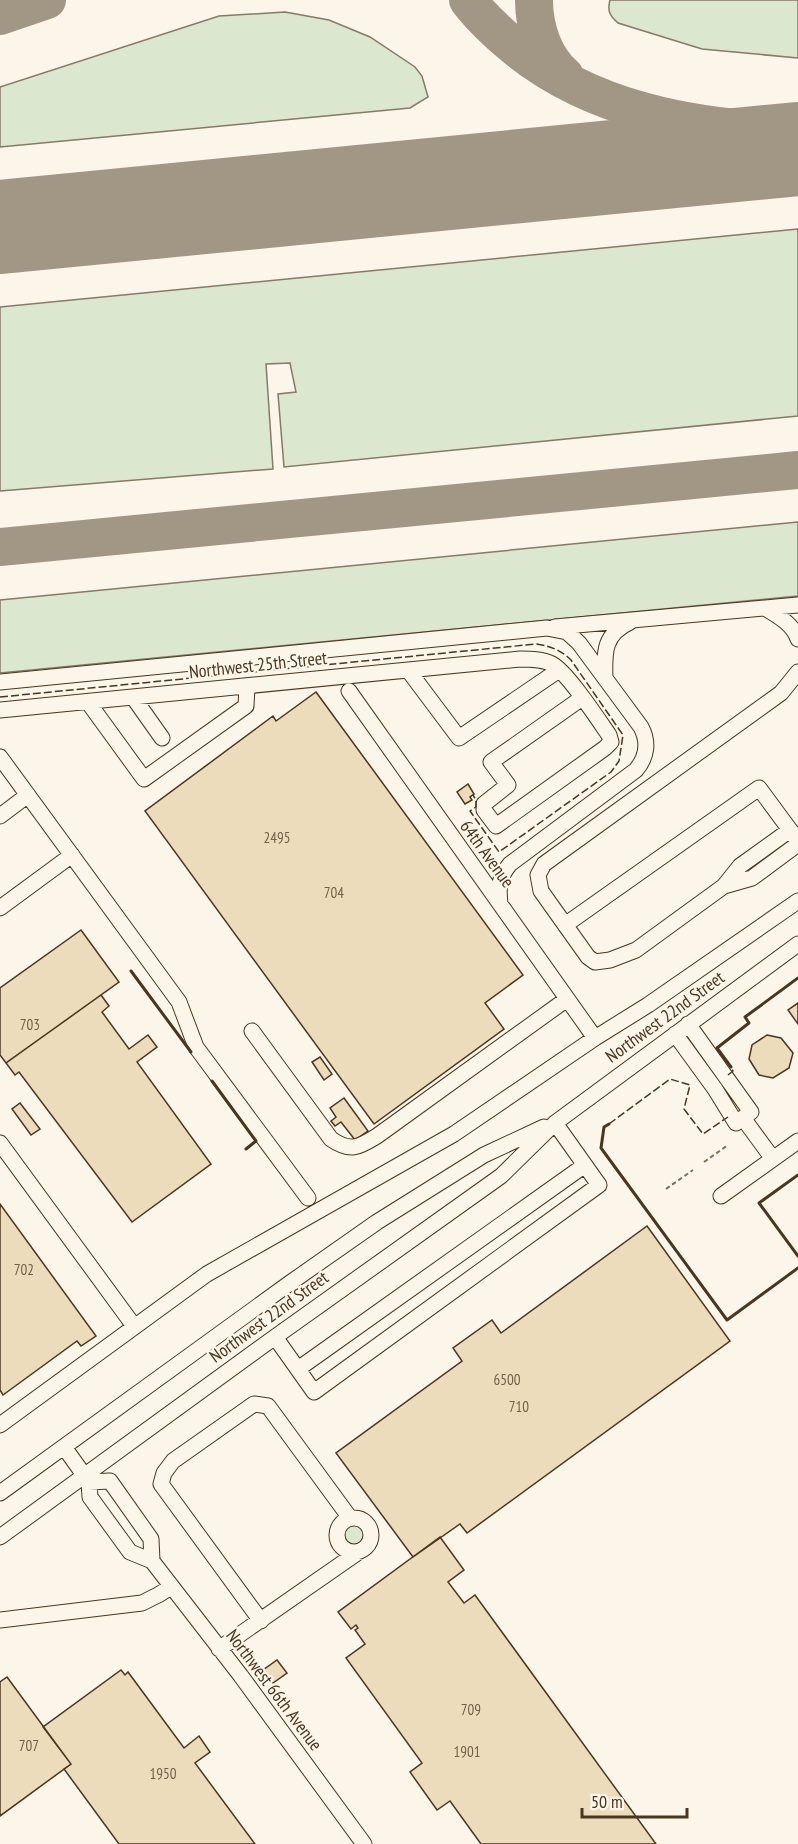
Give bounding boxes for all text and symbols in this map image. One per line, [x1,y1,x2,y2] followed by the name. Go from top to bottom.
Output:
[188,646,328,683] street label: Northwest 25th Street
[455,815,520,892] street label: 64th Avenue
[263,828,291,847] house number: 2495
[324,883,344,902] house number: 704
[601,966,729,1067] street label: Northwest 22nd Street
[20,1015,40,1034] house number: 703
[14,1260,34,1279] house number: 702
[205,1266,333,1367] street label: Northwest 22nd Street
[493,1370,521,1389] house number: 6500
[509,1397,529,1416] house number: 710
[221,1624,328,1755] street label: Northwest 66th Avenue
[461,1700,481,1719] house number: 709
[19,1736,39,1755] house number: 707
[453,1742,481,1761] house number: 1901
[149,1764,177,1783] house number: 1950
[582,1781,687,1819] scale bar
[591,1790,623,1813] text: 50 m

